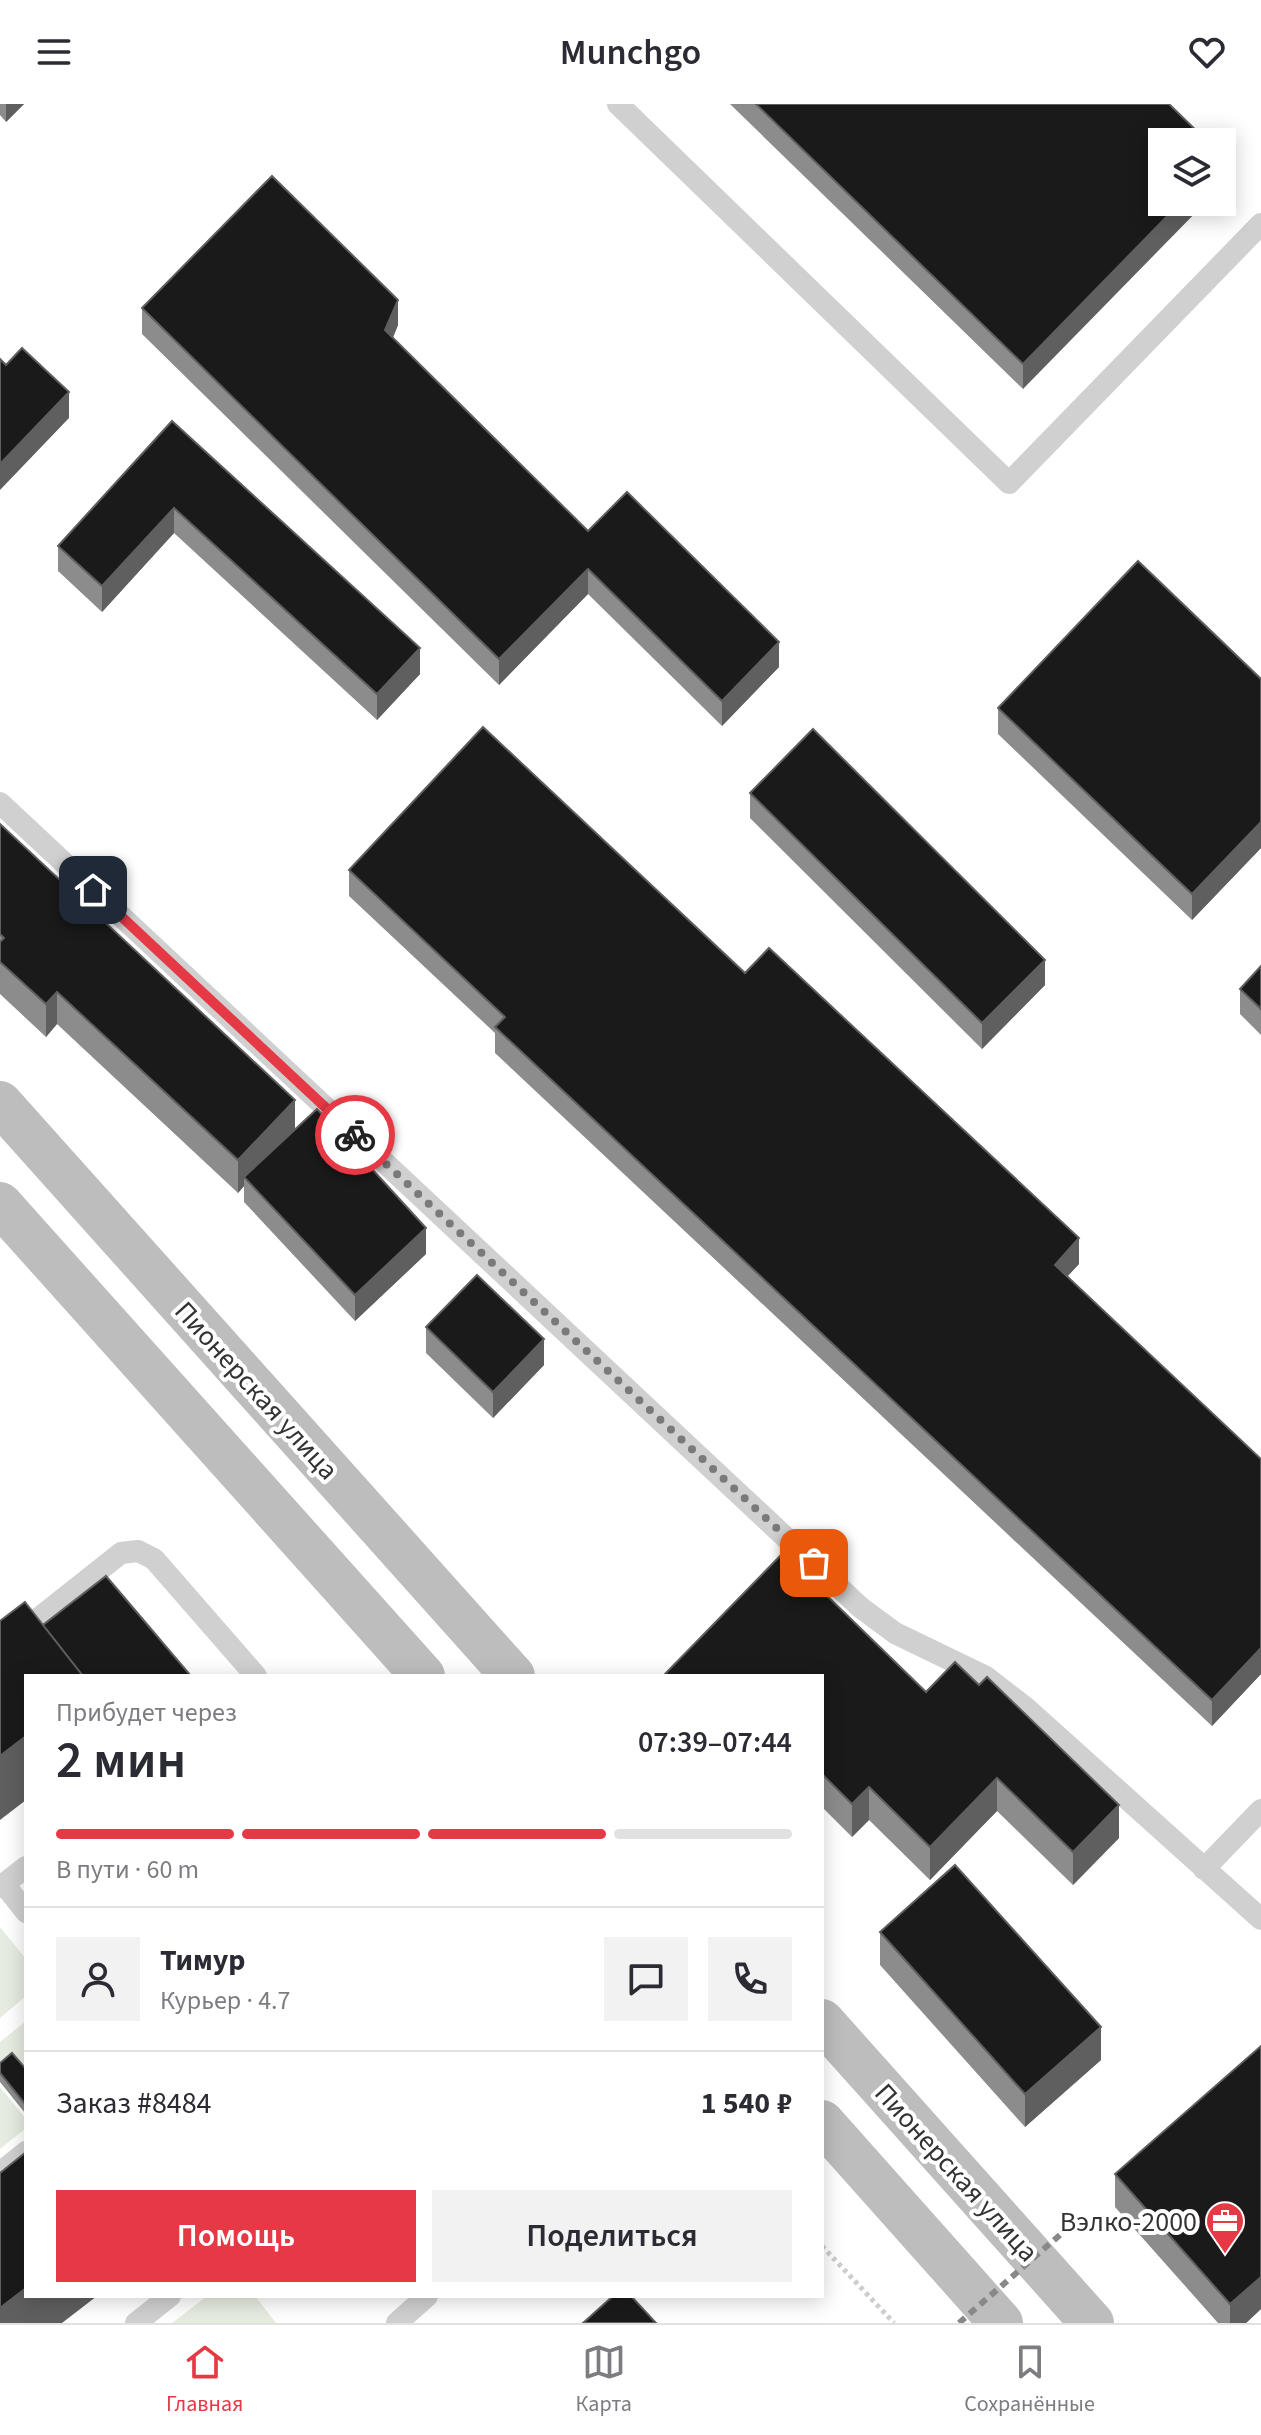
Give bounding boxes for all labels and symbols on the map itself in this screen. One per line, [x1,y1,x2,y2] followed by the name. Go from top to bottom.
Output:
[59,856,127,924] pin
[315,1095,395,1175] courier
[165,1293,347,1489] street label: Пионерская улица
[780,1529,848,1597] pin
[865,2075,1047,2271] street label: Пионерская улица
[1204,2200,1246,2255] office icon: Вэлко-2000
[1060,2202,1197,2242] place label: Вэлко-2000

